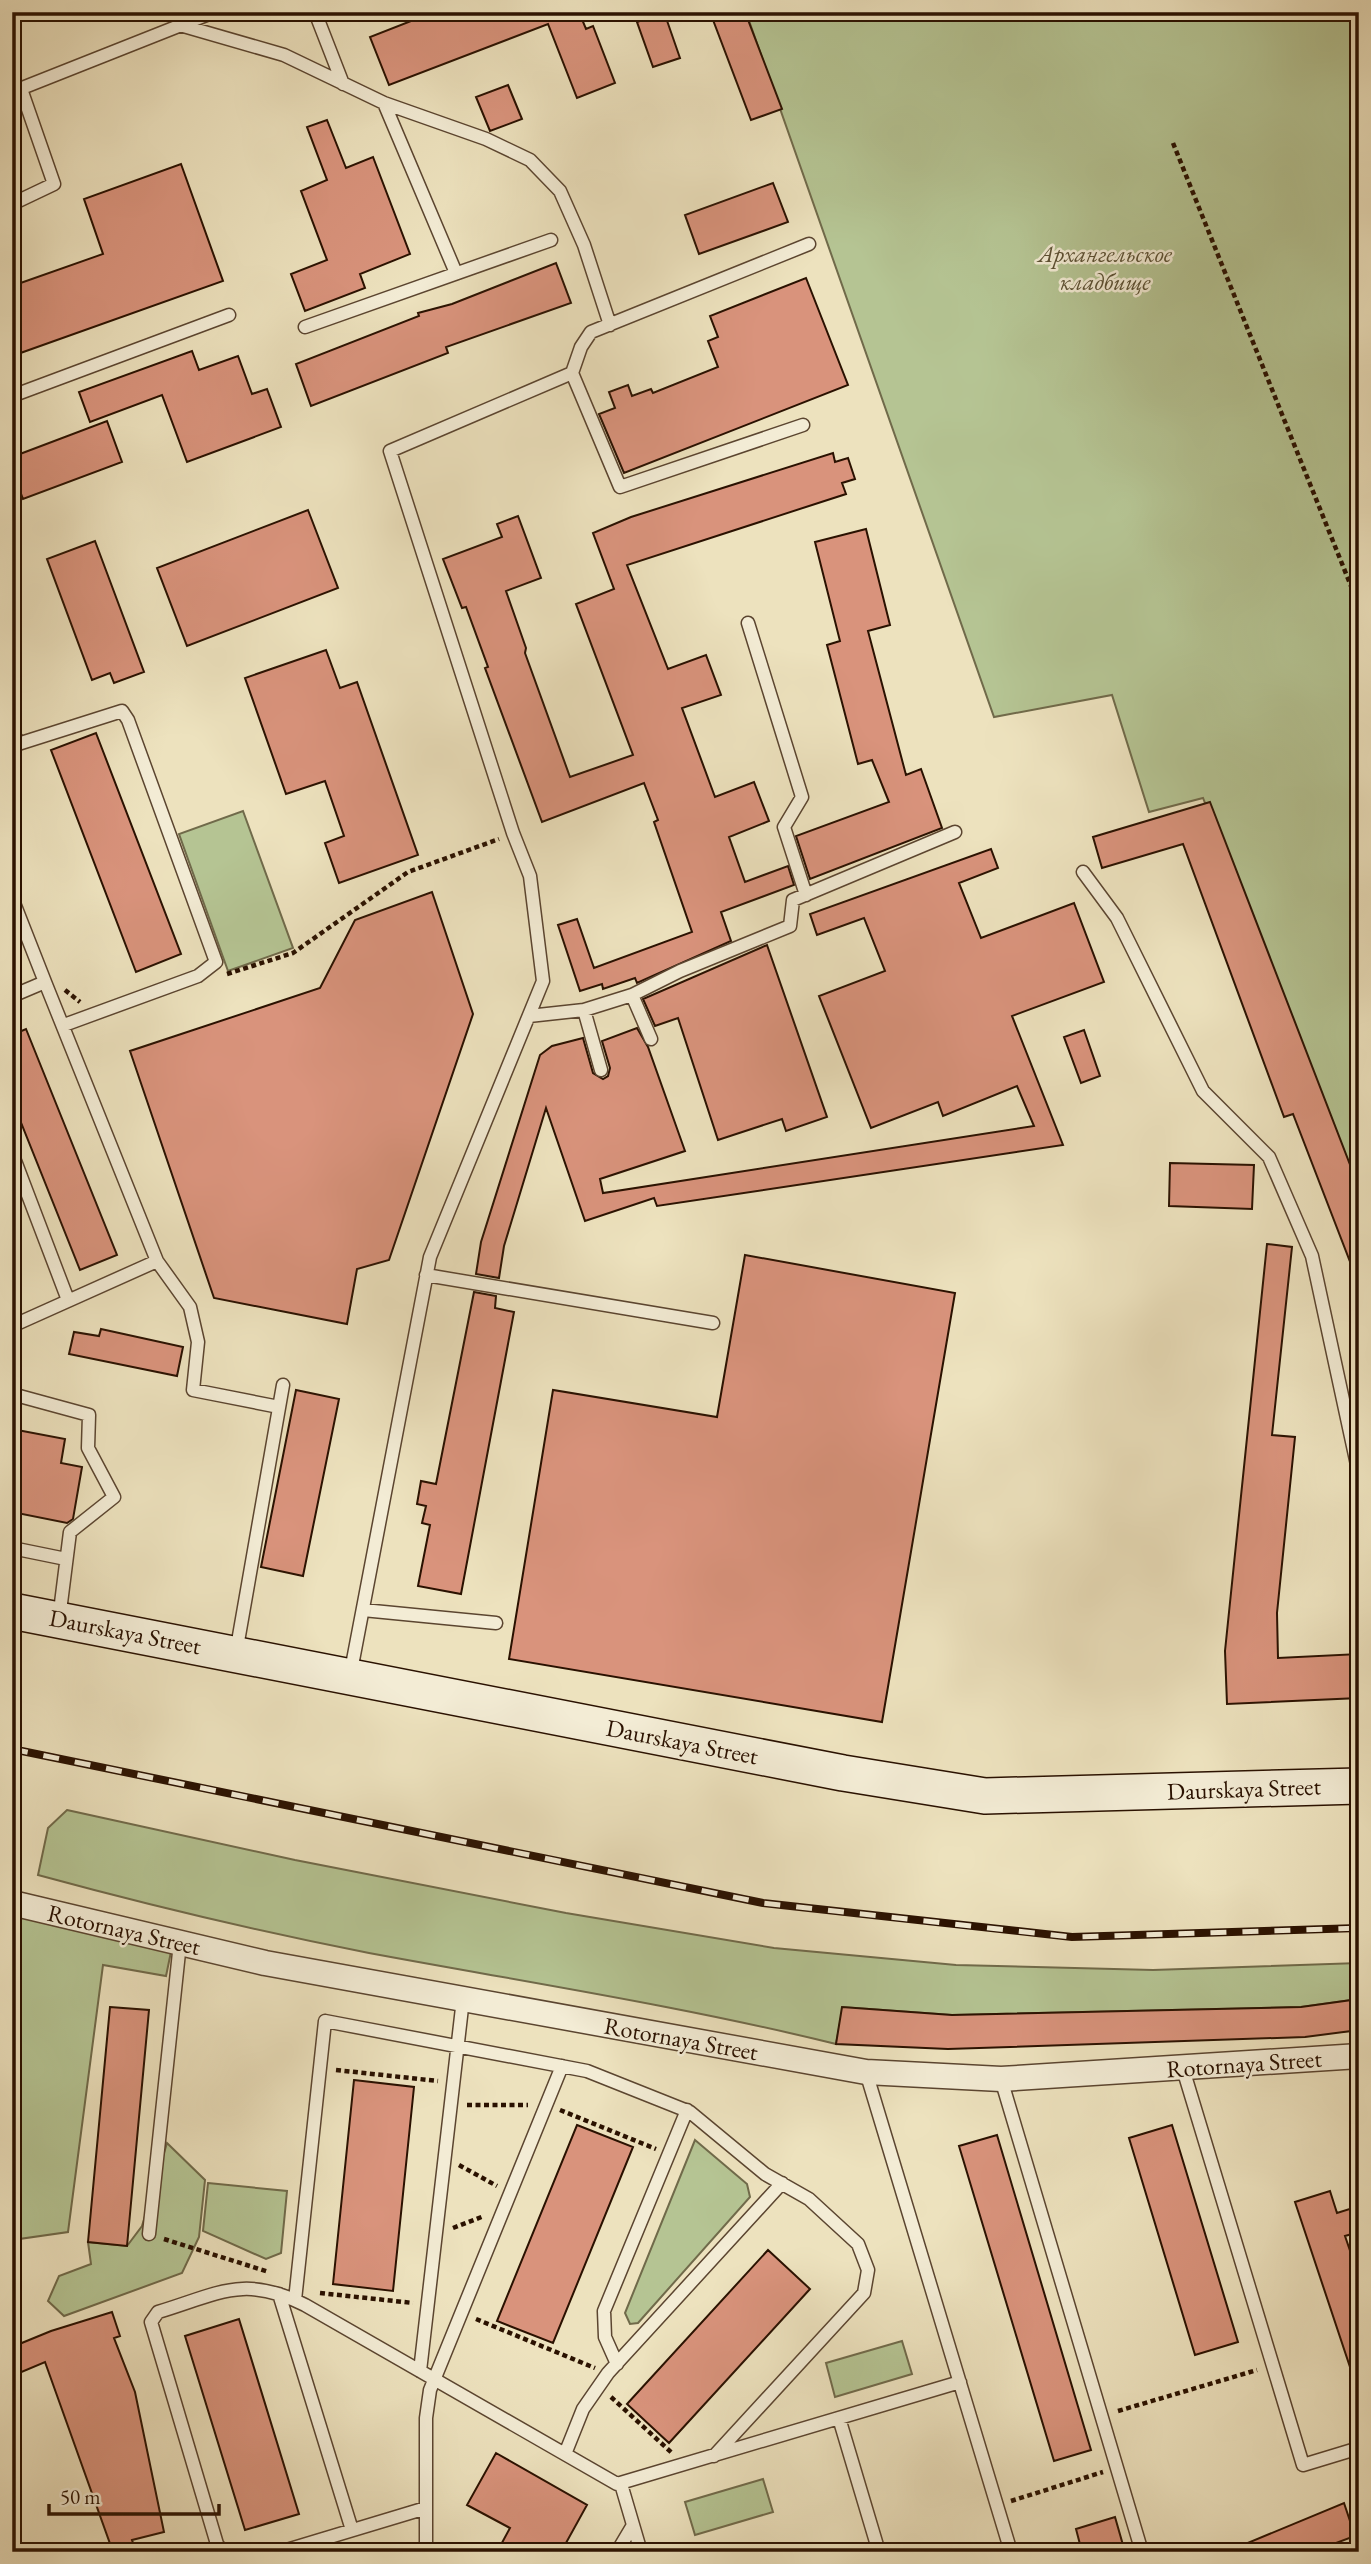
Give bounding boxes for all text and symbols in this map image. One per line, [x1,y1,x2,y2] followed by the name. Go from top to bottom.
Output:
[1036,238,1173,297] park label: Архангельское кладбище
[47,1602,204,1661] street label: Daurskaya Street
[604,1712,761,1771] street label: Daurskaya Street
[1167,1770,1322,1807] street label: Daurskaya Street
[45,1897,204,1962] street label: Rotornaya Street
[602,2010,761,2067] street label: Rotornaya Street
[1165,2043,1323,2084] street label: Rotornaya Street
[49,2473,219,2517] scale bar
[60,2483,101,2510] text: 50 m

